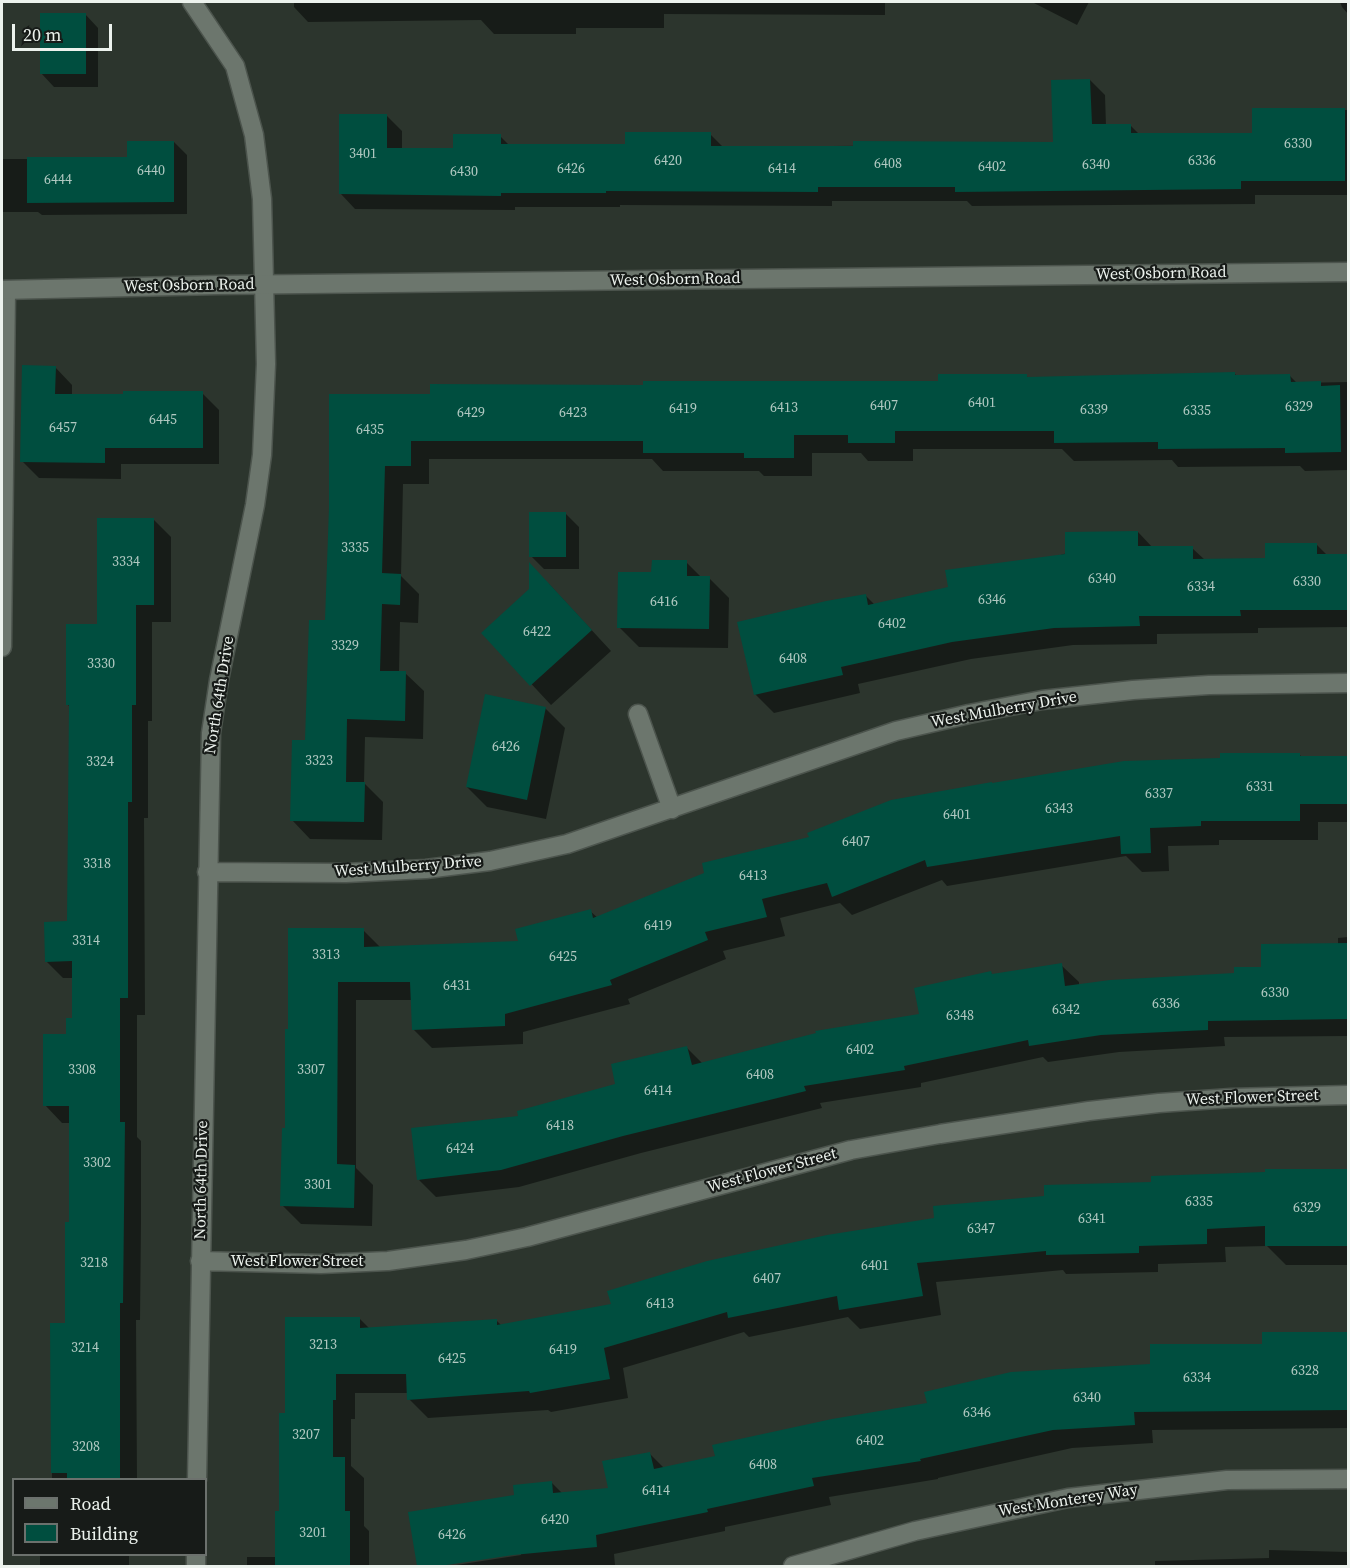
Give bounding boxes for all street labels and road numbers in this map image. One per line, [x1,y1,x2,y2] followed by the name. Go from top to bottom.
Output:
[1095,263,1227,285] street label: West Osborn Road
[609,269,741,291] street label: West Osborn Road
[123,275,255,297] street label: West Osborn Road
[201,635,239,755] street label: North 64th Drive
[929,688,1079,732] street label: West Mulberry Drive
[333,852,483,882] street label: West Mulberry Drive
[1185,1086,1319,1110] street label: West Flower Street
[191,1120,213,1240] street label: North 64th Drive
[705,1145,839,1197] street label: West Flower Street
[230,1252,364,1272] street label: West Flower Street
[997,1480,1139,1522] street label: West Monterey Way

